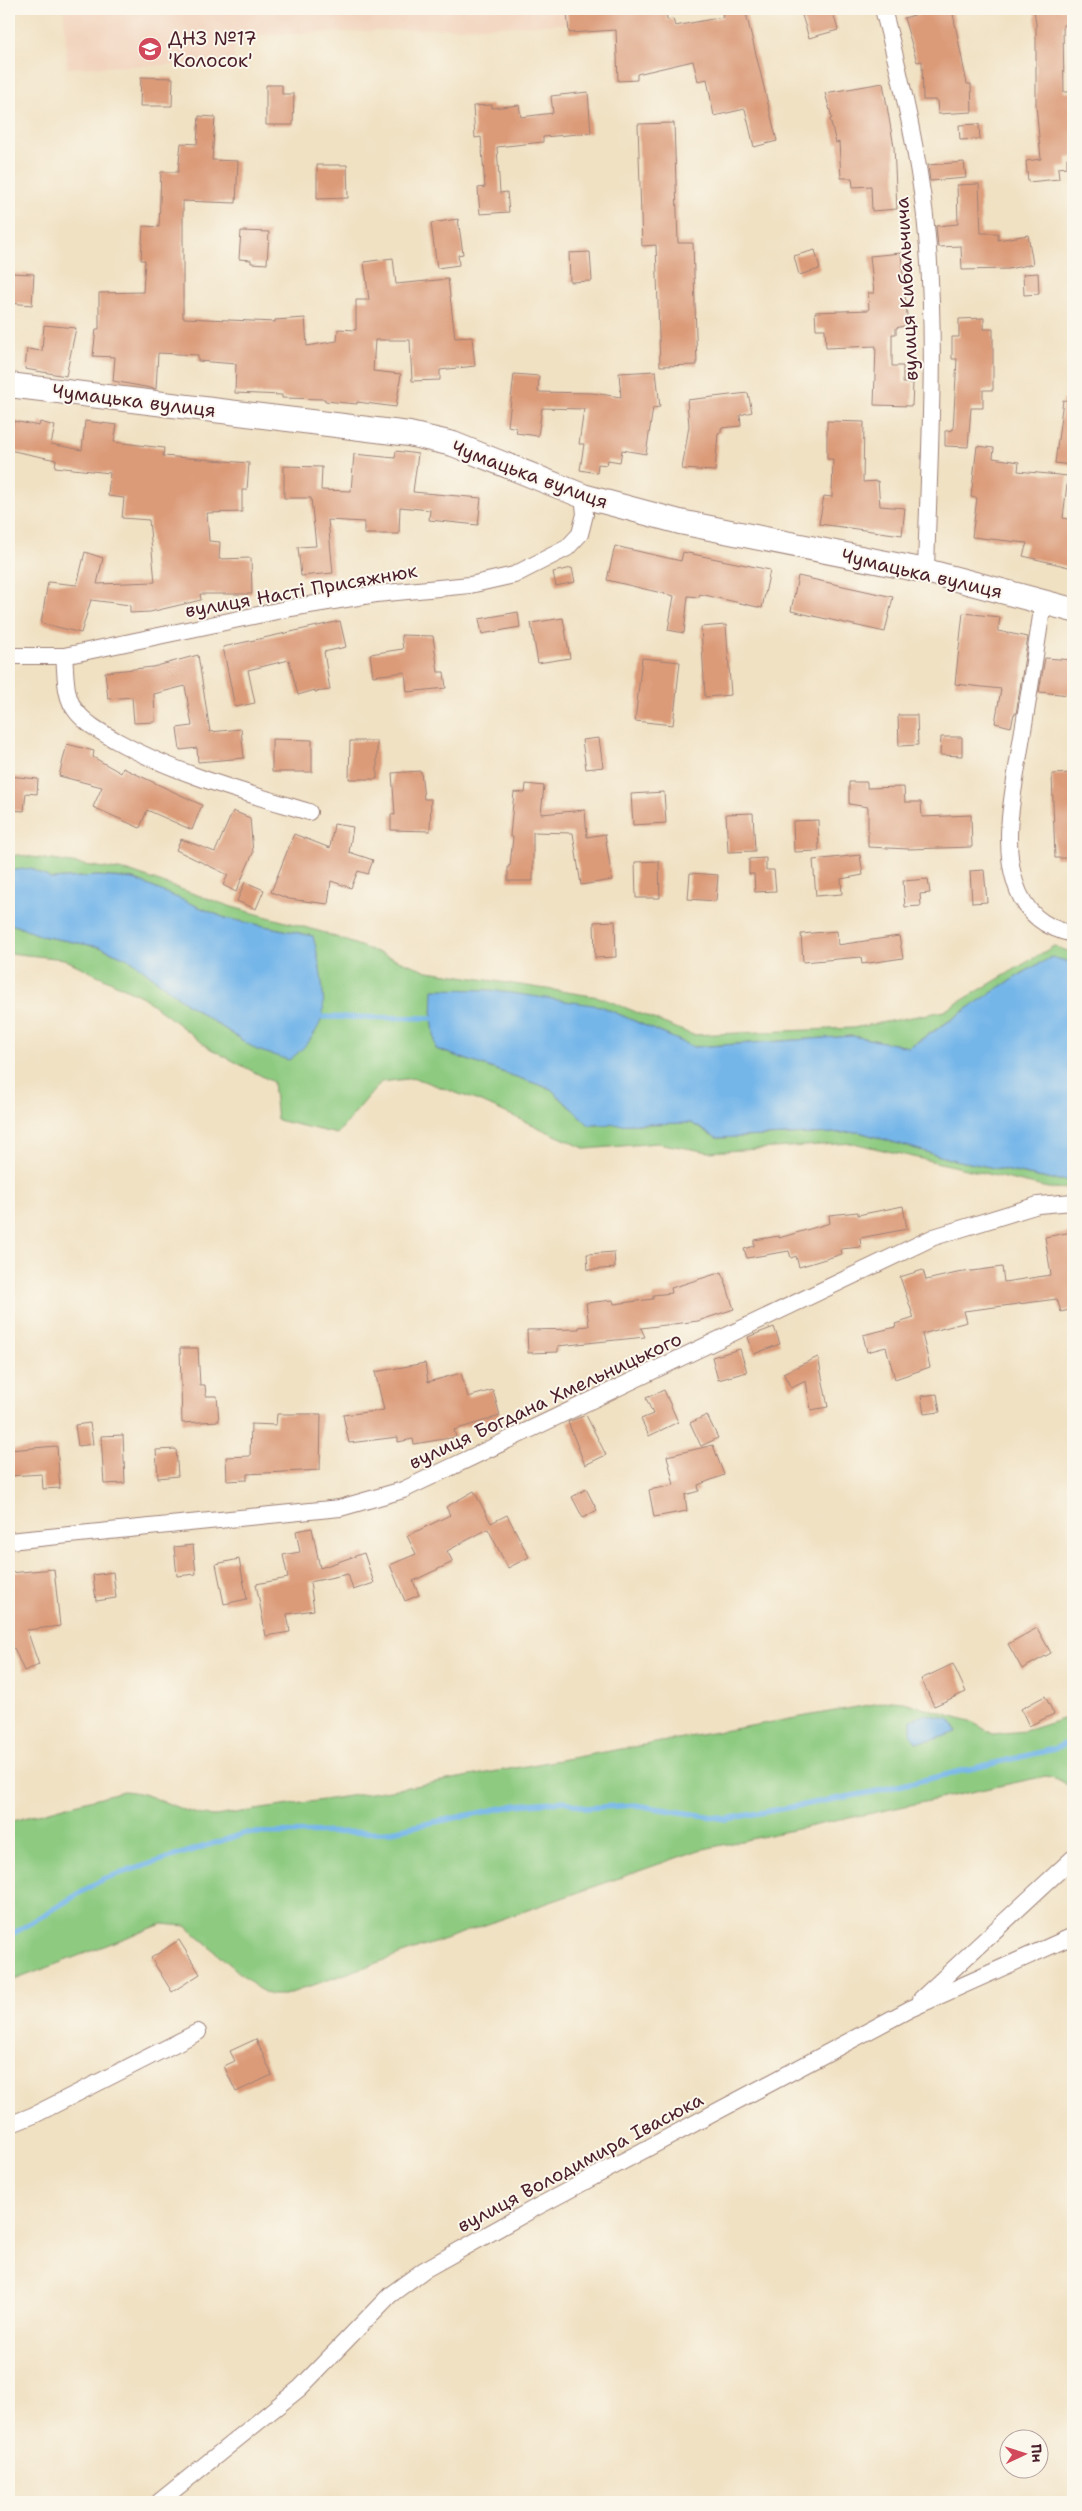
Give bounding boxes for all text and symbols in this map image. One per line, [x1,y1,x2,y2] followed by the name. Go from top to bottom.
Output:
[168,26,257,73] place label: ДНЗ №17 'Колосок'
[137,36,163,62] school or university icon: ДНЗ №17 'Колосок'
[889,196,924,382] street label: вулиця Кибальчича
[51,378,217,423] street label: Чумацька вулиця
[448,435,611,514] street label: Чумацька вулиця
[839,543,1005,604] street label: Чумацька вулиця
[183,558,419,623] street label: вулиця Насті Присяжнюк
[405,1326,686,1475] street label: вулиця Богдана Хмельницького
[453,2087,708,2238] street label: вулиця Володимира Івасюка
[1000,2428,1050,2478] north arrow
[1027,2443,1047,2463] text: Пн

